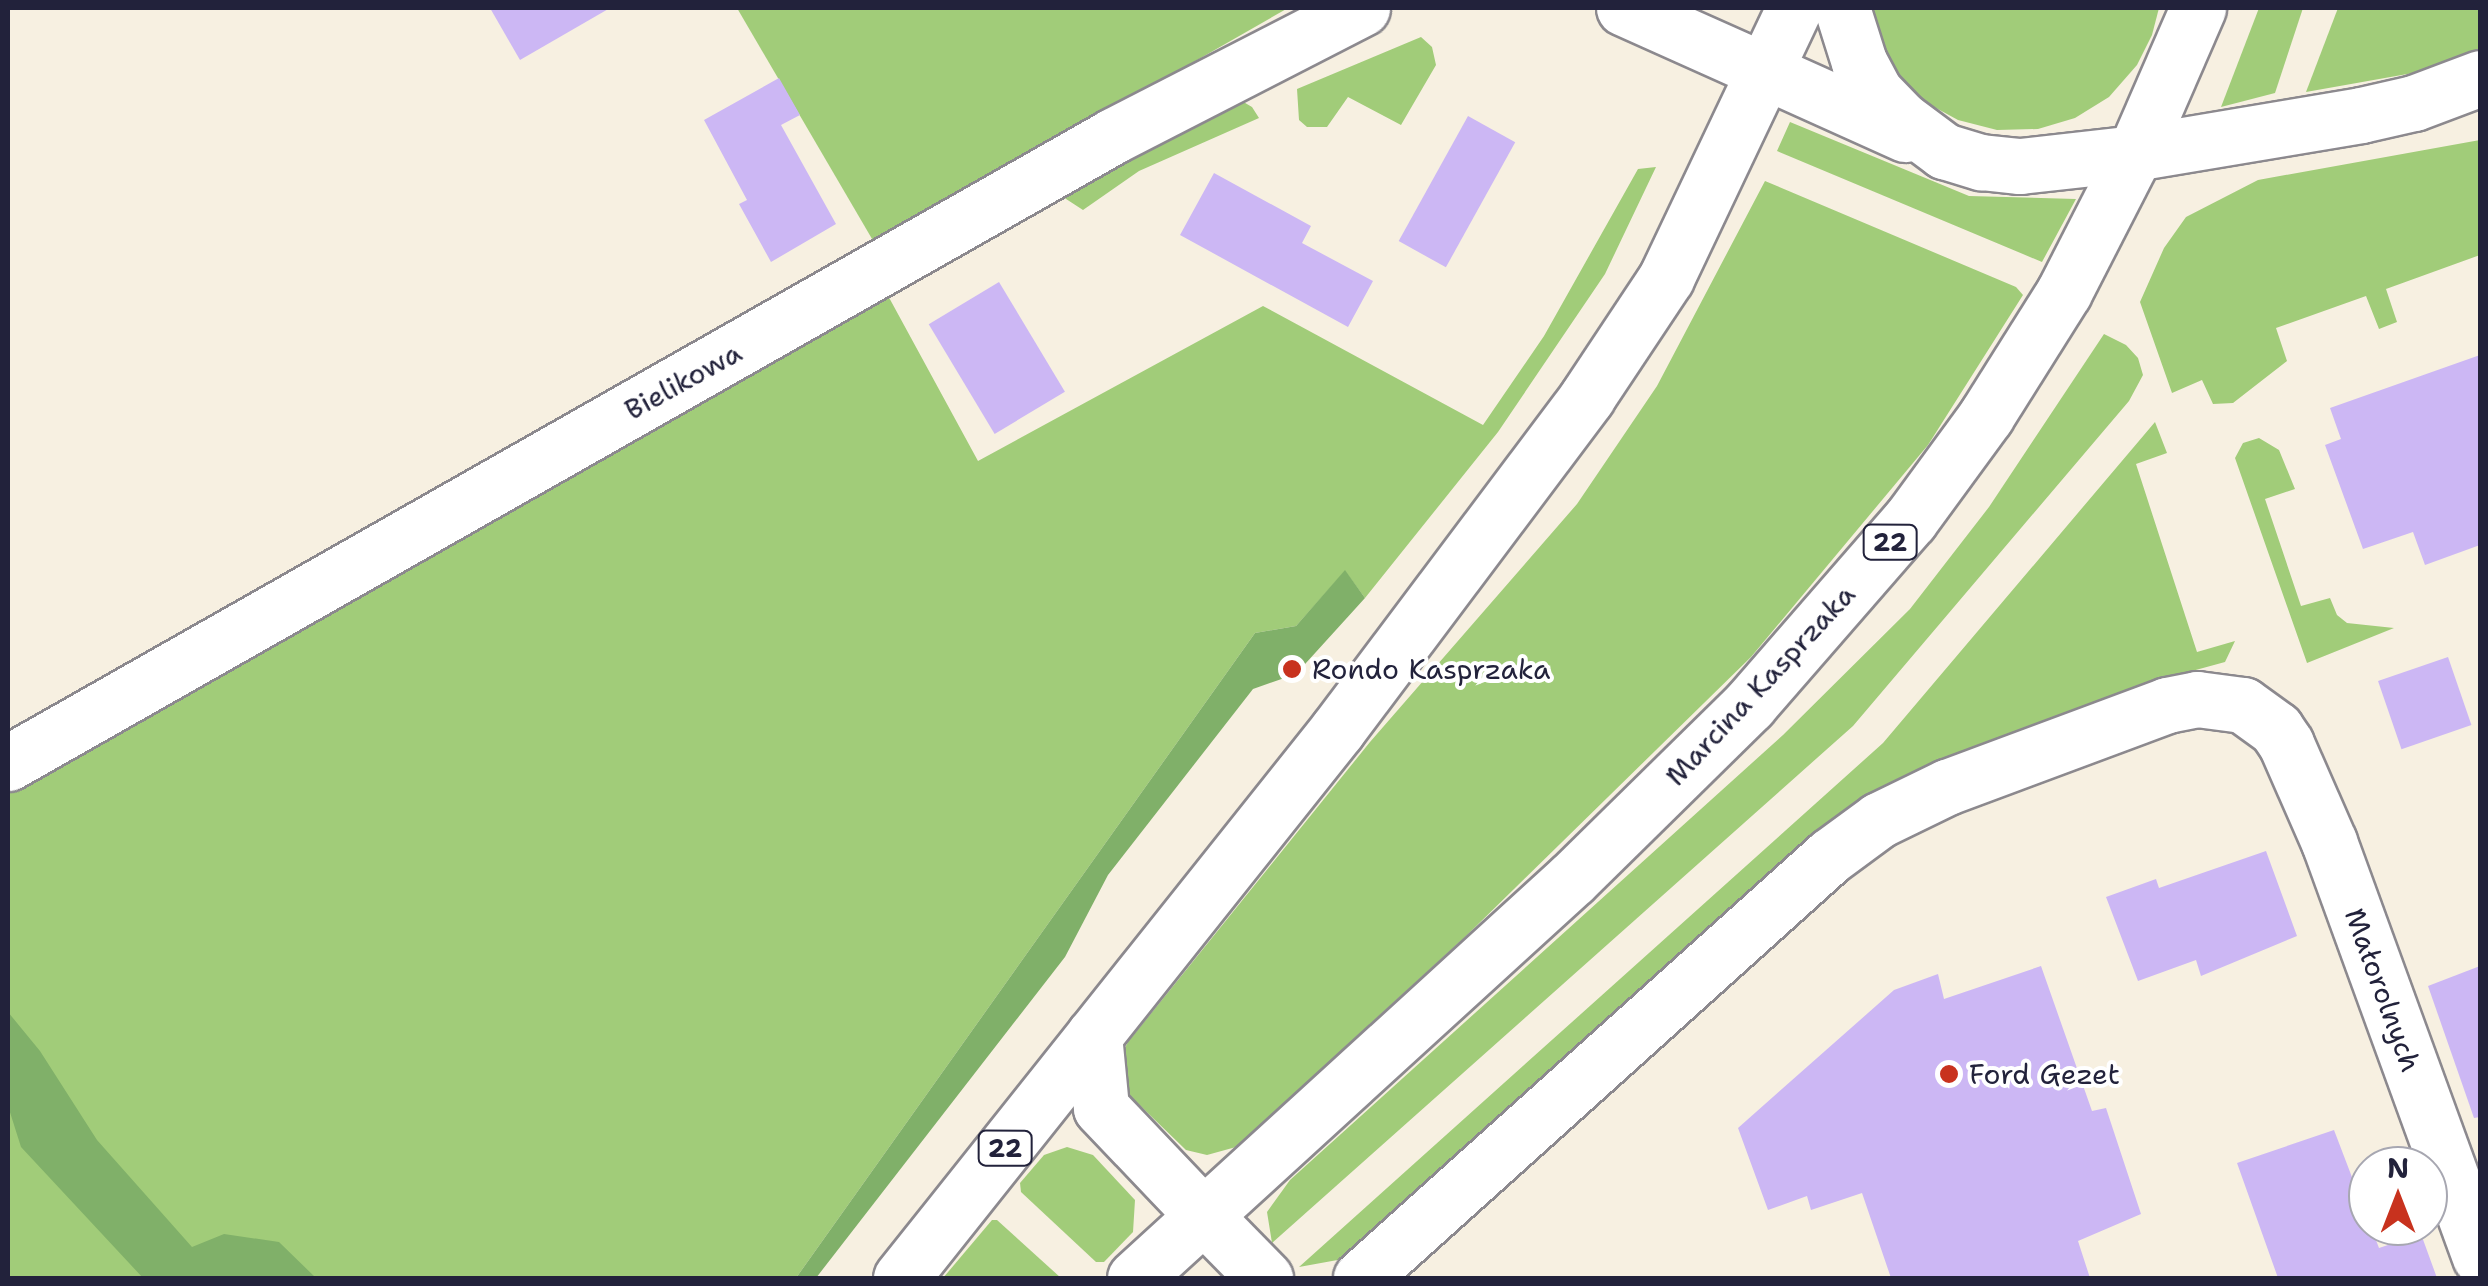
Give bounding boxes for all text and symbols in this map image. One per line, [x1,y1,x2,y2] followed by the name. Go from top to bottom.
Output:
[619,335,747,427] street label: Bielikowa
[1862,522,1918,562] road number: 22
[1658,578,1862,792] street label: Marcina Kasprzaka
[1312,652,1550,686] place label: Rondo Kasprzaka
[1281,658,1303,680] marker: Rondo Kasprzaka
[2338,904,2428,1076] street label: Małorolnych
[1969,1057,2120,1091] place label: Ford Gezet
[1938,1063,1960,1085] marker: Ford Gezet
[978,1128,1032,1168] road number: 22
[2348,1146,2448,1246] north arrow
[2387,1149,2409,1187] text: N

